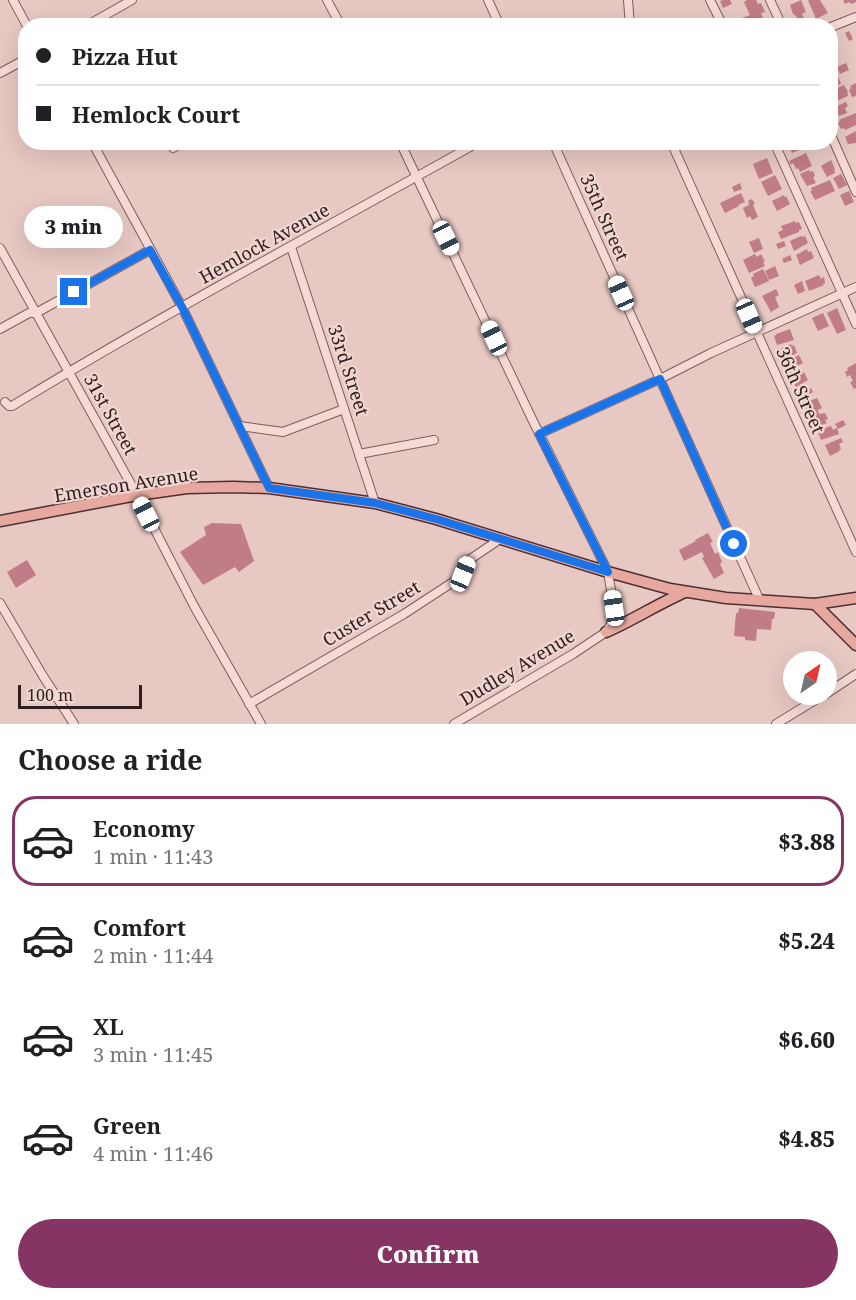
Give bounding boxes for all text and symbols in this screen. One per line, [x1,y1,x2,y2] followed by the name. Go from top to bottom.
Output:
[72,41,178,71] text: Pizza Hut
[72,99,240,129] text: Hemlock Court
[575,170,635,264] street label: 35th Street
[195,197,333,289] street label: Hemlock Avenue
[25,205,124,247] callout: 3 min
[45,213,102,240] text: 3 min
[430,218,462,258] car
[605,273,637,313] car
[60,278,87,305] route end
[733,296,765,336] car
[478,318,510,358] car
[323,321,375,419] street label: 33rd Street
[771,343,831,437] street label: 36th Street
[79,369,143,459] street label: 31st Street
[52,461,200,507] street label: Emerson Avenue
[130,494,162,534] car
[720,530,747,557] route start
[448,554,478,594] car
[318,574,424,652] street label: Custer Street
[603,589,625,627] car
[455,623,579,711] street label: Dudley Avenue
[783,651,837,705] north arrow
[783,651,837,705] map controls
[18,682,142,710] scale bar
[27,684,73,706] text: 100 m
[18,741,203,778] text: Choose a ride
[93,813,195,843] text: Economy
[21,814,75,868] icon: car
[778,826,835,856] text: $3.88
[93,843,213,870] text: 1 min · 11:43
[93,912,186,942] text: Comfort
[21,913,75,967] icon: car
[778,925,835,955] text: $5.24
[93,942,213,969] text: 2 min · 11:44
[93,1011,124,1041] text: XL
[21,1012,75,1066] icon: car
[778,1024,835,1054] text: $6.60
[93,1041,213,1068] text: 3 min · 11:45
[93,1110,161,1140] text: Green
[21,1111,75,1165] icon: car
[778,1123,835,1153] text: $4.85
[93,1140,213,1167] text: 4 min · 11:46
[18,1219,838,1288] button: Confirm

